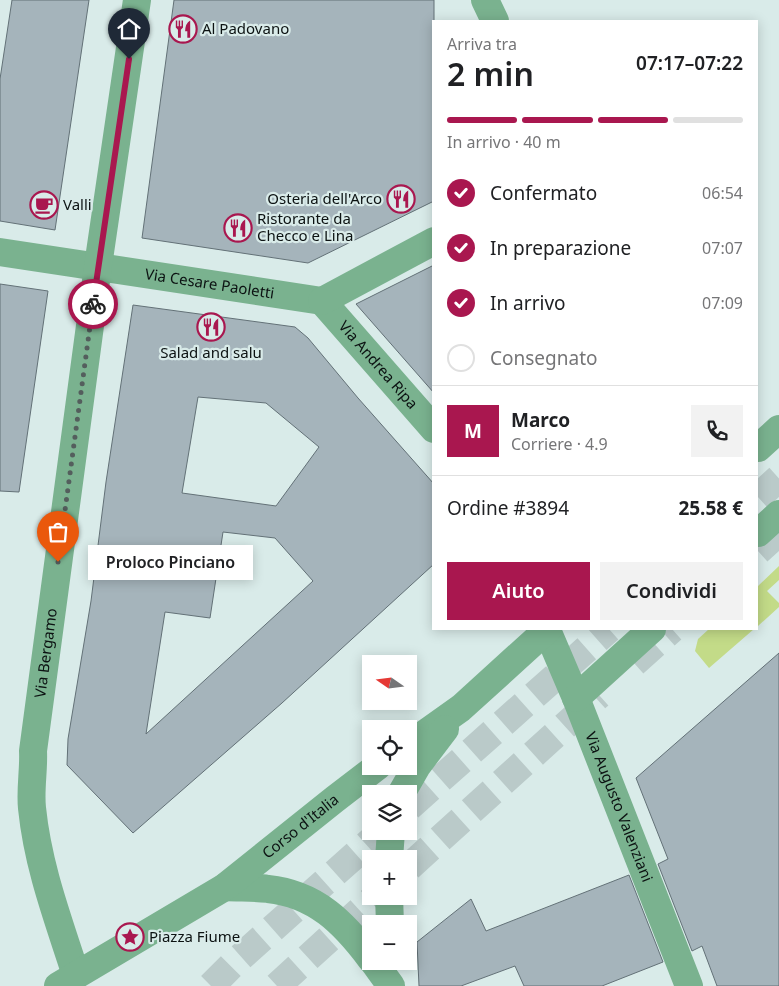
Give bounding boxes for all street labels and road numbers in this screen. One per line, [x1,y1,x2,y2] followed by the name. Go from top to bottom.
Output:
[144,263,276,303] street label: Via Cesare Paoletti
[335,316,423,413] street label: Via Andrea Ripa
[29,607,61,699] street label: Via Bergamo
[581,729,658,884] street label: Via Augusto Valenziani
[258,789,342,862] street label: Corso d'Italia

